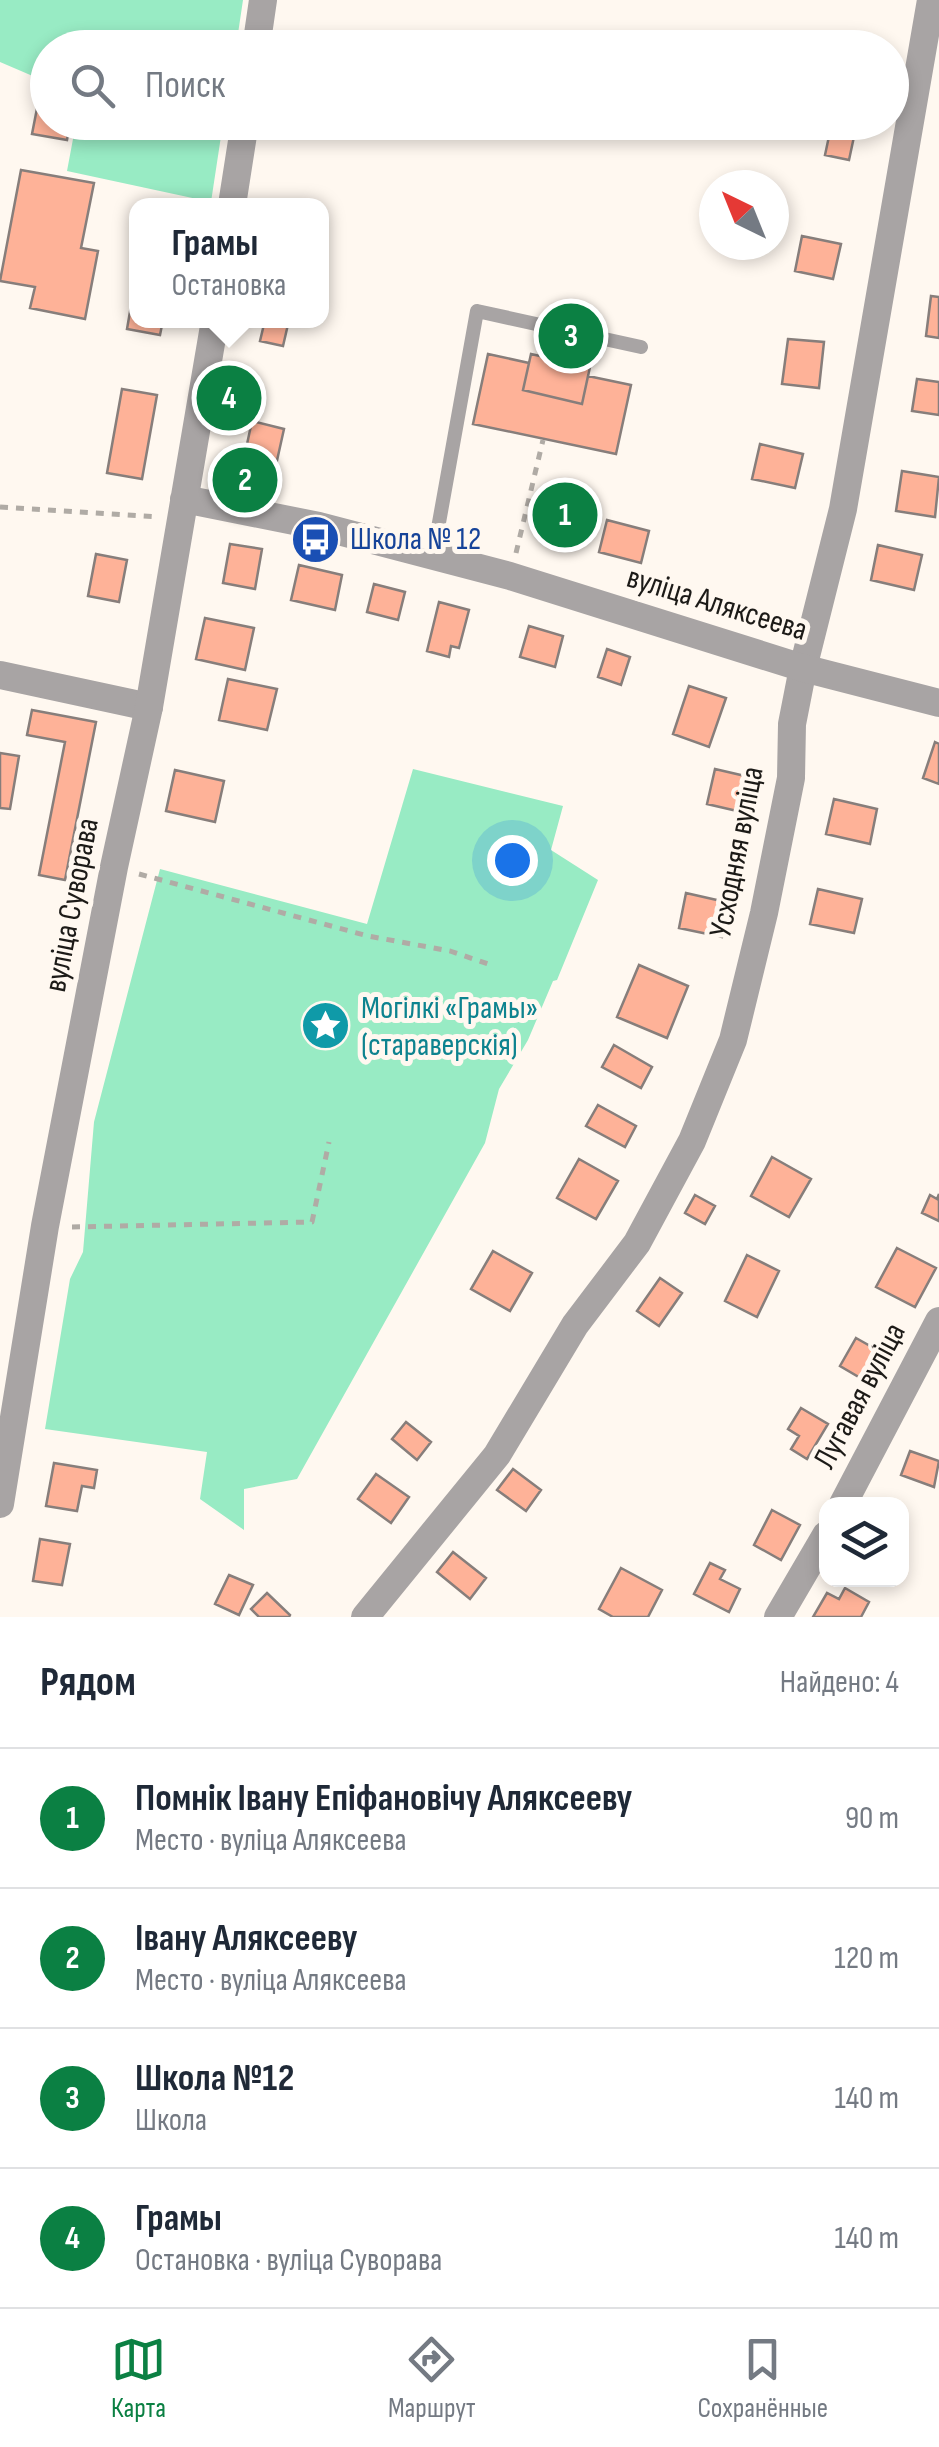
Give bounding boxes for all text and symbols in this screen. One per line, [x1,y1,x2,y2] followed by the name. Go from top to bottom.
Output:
[30,30,909,140] search box
[65,58,120,113] icon: search
[145,63,225,108] text: Поиск
[699,170,789,260] north arrow
[129,198,329,328] popup
[172,221,258,266] text: Грамы
[172,266,286,305] text: Остановка
[538,298,604,374] pin: 3
[196,360,262,436] pin: 4
[212,442,278,518] pin: 2
[532,478,598,552] pin: 1
[289,513,341,565] bus stop icon: Школа № 12
[350,520,481,559] place label: Школа № 12
[622,558,812,650] street label: вуліца Аляксеева
[701,763,773,941] street label: Усходняя вуліца
[36,815,108,995] street label: вуліца Суворава
[487,835,538,886] your location
[361,989,538,1065] place label: Могілкі «Грамы» (стараверскія)
[300,1000,352,1052] place icon: Могілкі «Грамы» (стараверскія)
[805,1316,915,1476] street label: Лугавая вуліца
[819,1497,909,1587] map controls
[819,1497,909,1587] button: layers
[40,1657,136,1708] text: Рядом
[780,1663,899,1702] text: Найдено: 4
[135,1776,632,1821] text: Помнік Івану Епіфановічу Аляксееву
[66,1799,79,1838] text: 1
[845,1799,899,1838] text: 90 m
[135,1821,407,1860] text: Место · вуліца Аляксеева
[135,1916,357,1961] text: Івану Аляксееву
[65,1939,80,1978] text: 2
[834,1939,899,1978] text: 120 m
[135,1961,407,2000] text: Место · вуліца Аляксеева
[135,2056,294,2101] text: Школа №12
[65,2079,80,2118] text: 3
[835,2079,899,2118] text: 140 m
[135,2101,207,2140] text: Школа
[135,2196,222,2241] text: Грамы
[65,2219,80,2258] text: 4
[835,2219,899,2258] text: 140 m
[135,2241,442,2280] text: Остановка · вуліца Суворава
[111,2332,166,2425] tab: Карта
[388,2332,476,2425] tab: Маршрут
[697,2332,828,2425] tab: Сохранённые

